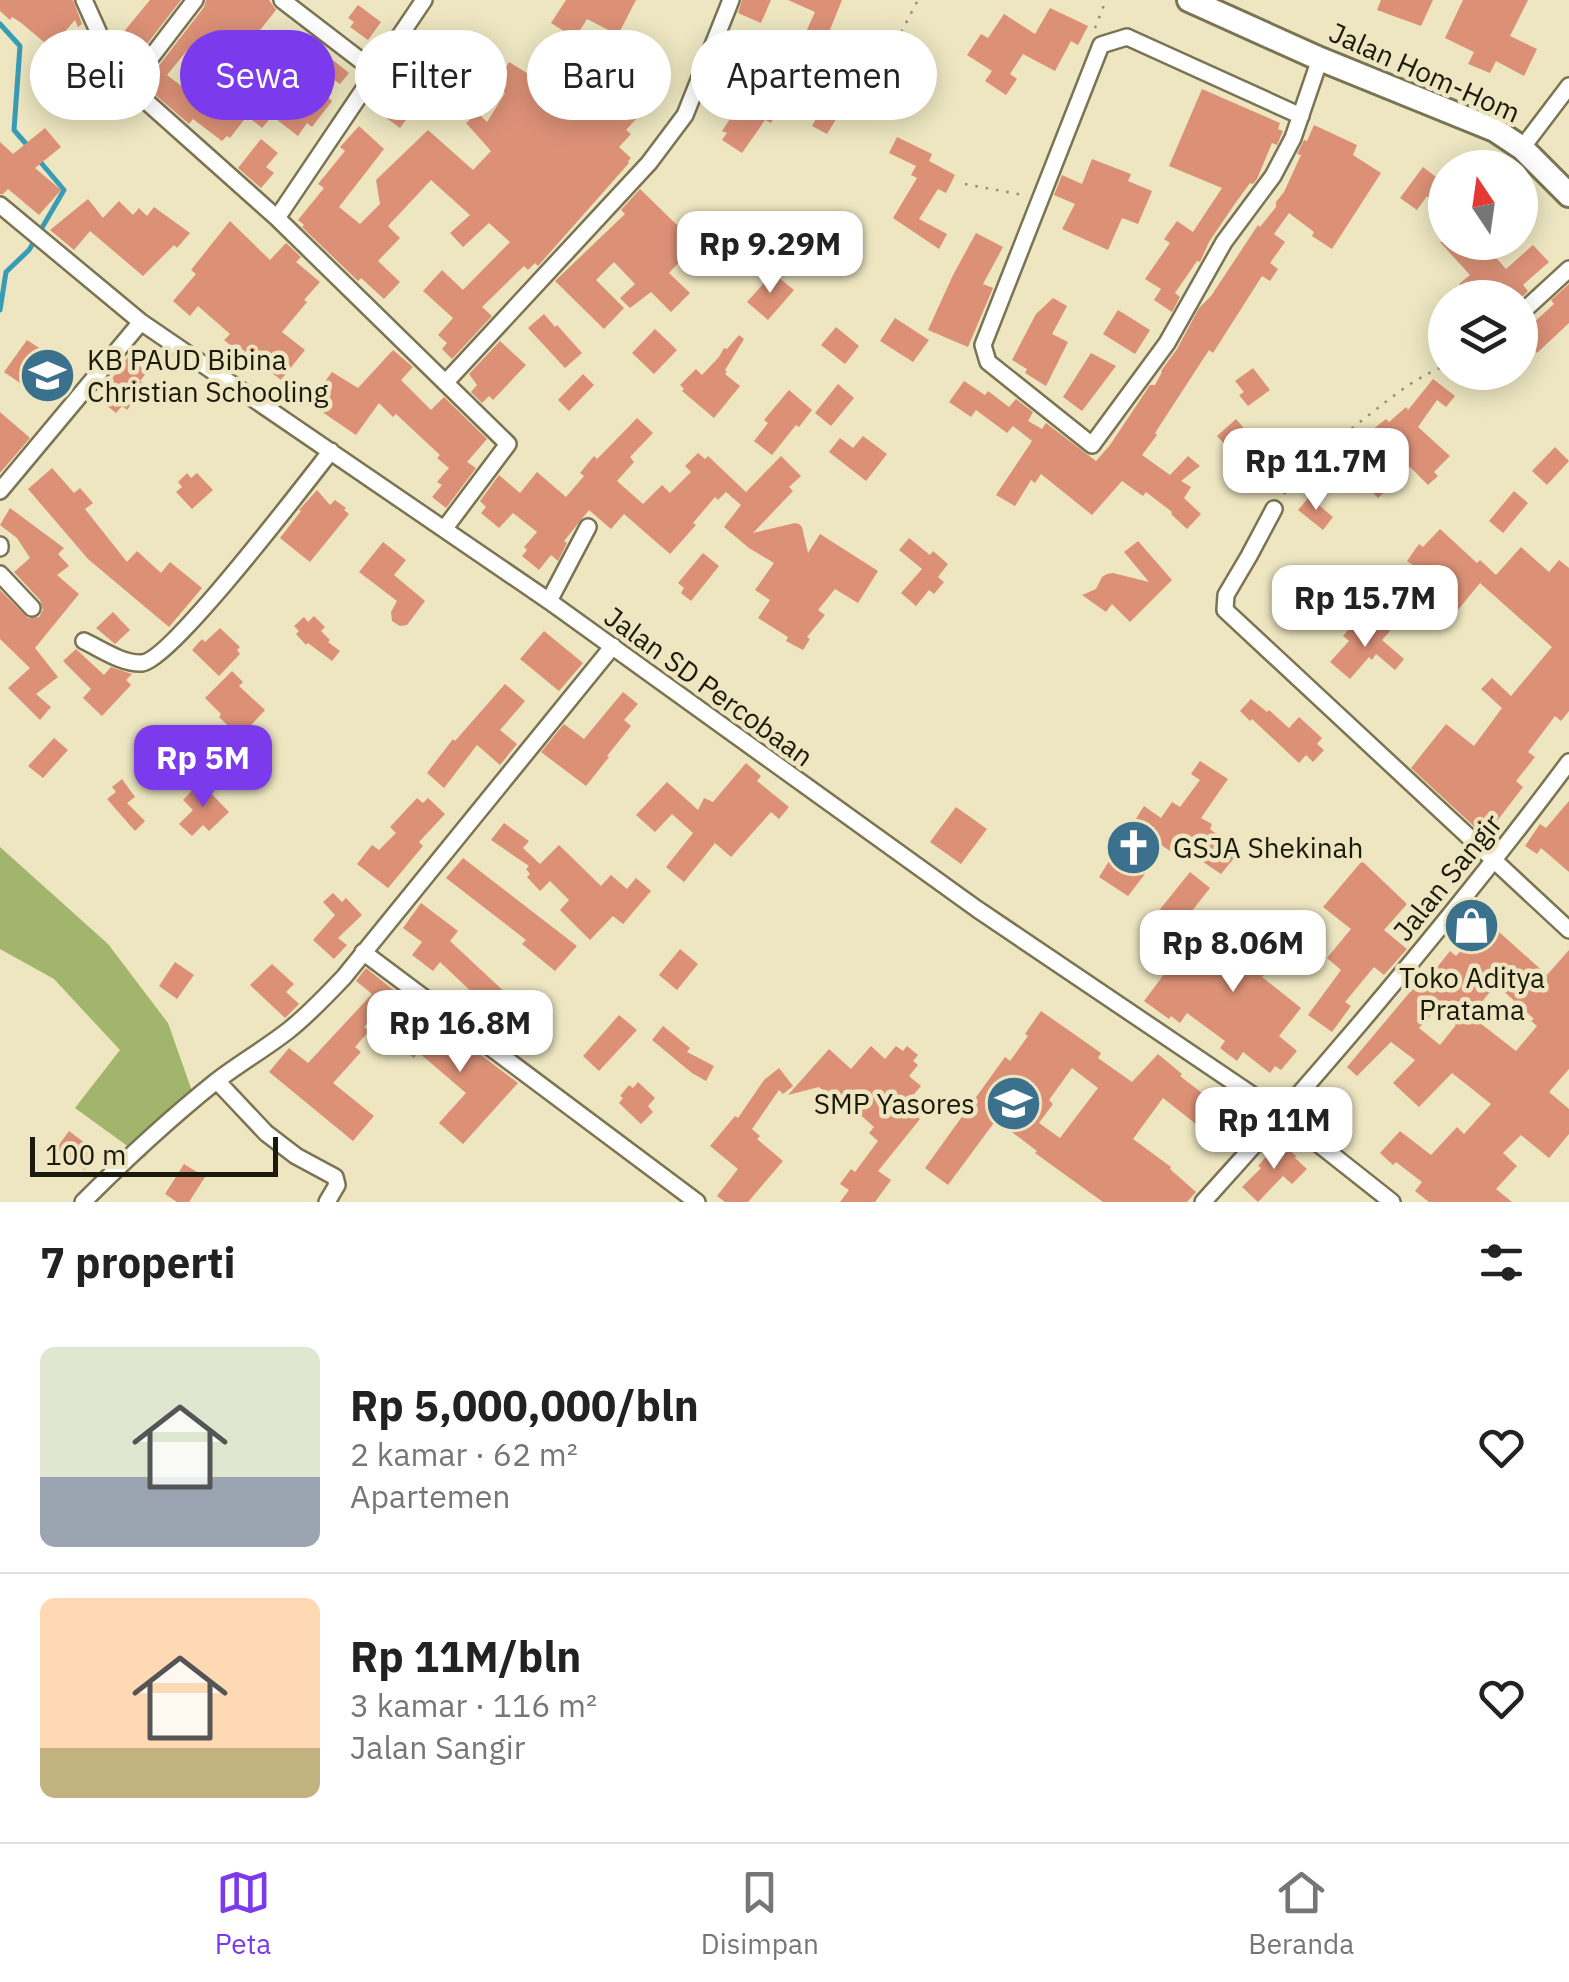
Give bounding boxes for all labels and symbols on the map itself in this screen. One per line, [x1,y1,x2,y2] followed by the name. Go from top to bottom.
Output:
[1324,13,1526,131] street label: Jalan Hom-Hom
[1428,150,1538,260] north arrow
[667,211,873,296] pin: Rp 9.29M
[87,341,328,410] place label: KB PAUD Bibina Christian Schooling
[18,345,78,405] school or university icon: KB PAUD Bibina Christian Schooling
[1213,428,1419,513] pin: Rp 11.7M
[1262,565,1468,650] pin: Rp 15.7M
[597,598,821,774] street label: Jalan SD Percobaan
[133,725,273,810] pin: Rp 5M
[1384,806,1510,948] street label: Jalan Sangir
[1104,817,1164,877] church icon: GSJA Shekinah
[1173,829,1363,866] place label: GSJA Shekinah
[1442,896,1502,956] shop icon: Toko Aditya Pratama
[1130,910,1336,995] pin: Rp 8.06M
[1399,959,1545,1028] place label: Toko Aditya Pratama
[357,990,563,1075] pin: Rp 16.8M
[984,1073,1044,1133] school or university icon: SMP Yasores
[814,1085,975,1122] place label: SMP Yasores
[1193,1087,1355,1172] pin: Rp 11M
[30,1132,278,1176] scale bar

